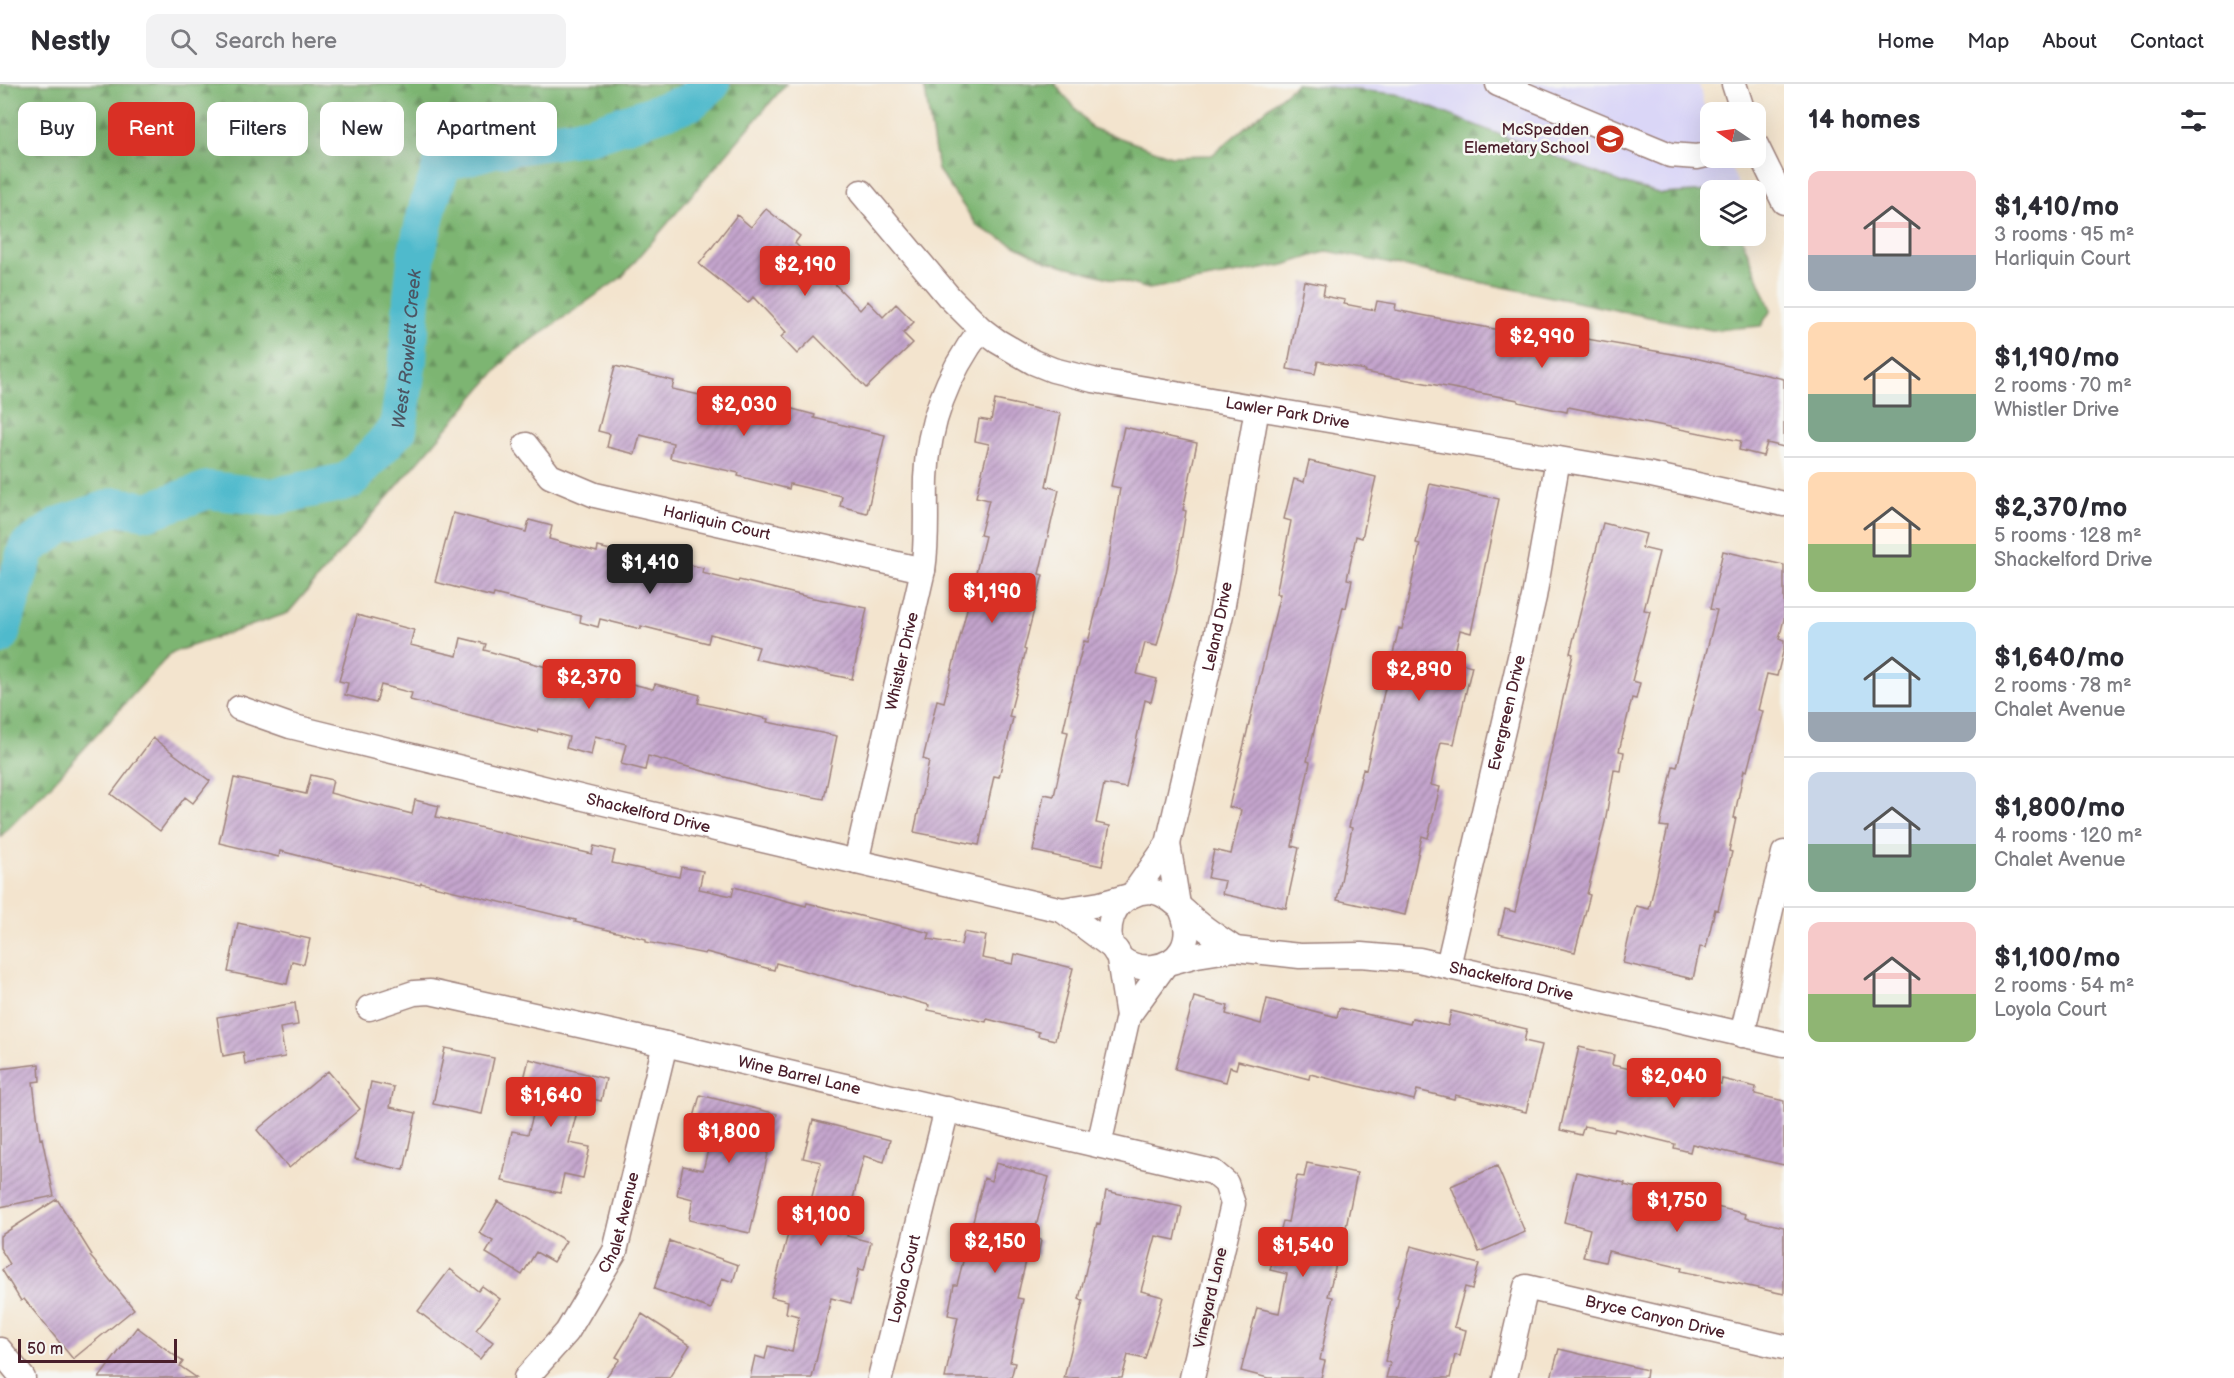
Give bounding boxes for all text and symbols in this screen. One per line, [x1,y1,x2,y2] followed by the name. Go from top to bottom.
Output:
[146,14,566,68] search box
[30,25,110,58] text: Nestly
[167,25,200,58] icon: search
[215,28,337,55] text: Search here
[1877,29,1934,54] text: Home
[1967,29,2009,54] text: Map
[2042,29,2097,54] text: About
[2130,29,2204,54] text: Contact
[18,102,96,156] chip: Buy
[108,102,195,156] chip: Rent
[207,102,308,156] chip: Filters
[320,102,404,156] chip: New
[416,102,557,156] chip: Apartment
[1700,102,1766,168] north arrow
[1700,102,1766,246] map controls
[2177,104,2210,137] icon: filters
[1808,105,1920,136] text: 14 homes
[1464,121,1589,158] place label: McSpedden Elemetary School
[1594,123,1626,155] school or university icon: McSpedden Elemetary School
[1700,180,1766,246] button: layers
[1994,192,2119,223] text: $1,410/mo
[1856,195,1928,267] icon: home
[1994,223,2134,247] text: 3 rooms · 95 m²
[756,246,854,297] pin: $2,190
[1994,247,2131,271] text: Harliquin Court
[774,253,836,277] text: $2,190
[388,267,426,430] water label: West Rowlett Creek
[1493,318,1591,369] pin: $2,990
[1509,325,1575,349] text: $2,990
[1994,343,2119,374] text: $1,190/mo
[1856,346,1928,418] icon: home
[1994,374,2132,398] text: 2 rooms · 70 m²
[695,386,793,437] pin: $2,030
[711,393,777,417] text: $2,030
[1224,393,1352,433] street label: Lawler Park Drive
[1994,398,2119,422] text: Whistler Drive
[1994,493,2127,524] text: $2,370/mo
[1856,496,1928,568] icon: home
[661,501,772,544] street label: Harliquin Court
[1994,524,2142,548] text: 5 rooms · 128 m²
[601,544,699,595] pin: $1,410
[1994,548,2152,572] text: Shackelford Drive
[621,551,679,575] text: $1,410
[943,573,1041,624] pin: $1,190
[963,580,1021,604] text: $1,190
[1199,580,1236,673] street label: Leland Drive
[882,610,923,712] street label: Whistler Drive
[1994,643,2124,674] text: $1,640/mo
[1856,646,1928,718] icon: home
[1370,651,1468,702] pin: $2,890
[1484,653,1530,772] street label: Evergreen Drive
[1386,658,1452,682] text: $2,890
[540,659,638,710] pin: $2,370
[557,666,621,690] text: $2,370
[1994,674,2132,698] text: 2 rooms · 78 m²
[1994,698,2125,722] text: Chalet Avenue
[584,790,713,837] street label: Shackelford Drive
[1994,793,2125,824] text: $1,800/mo
[1856,796,1928,868] icon: home
[1994,824,2143,848] text: 4 rooms · 120 m²
[1994,848,2125,872] text: Chalet Avenue
[1994,943,2120,974] text: $1,100/mo
[1856,946,1928,1018] icon: home
[1447,958,1576,1005] street label: Shackelford Drive
[1994,974,2134,998] text: 2 rooms · 54 m²
[1994,998,2107,1022] text: Loyola Court
[736,1052,863,1099] street label: Wine Barrel Lane
[1625,1058,1723,1109] pin: $2,040
[1641,1065,1707,1089] text: $2,040
[502,1077,600,1128] pin: $1,640
[520,1084,582,1108] text: $1,640
[680,1113,778,1164] pin: $1,800
[698,1120,760,1144] text: $1,800
[594,1170,643,1277] street label: Chalet Avenue
[1628,1182,1726,1233] pin: $1,750
[1646,1189,1708,1213] text: $1,750
[772,1196,870,1247] pin: $1,100
[791,1203,851,1227] text: $1,100
[946,1223,1044,1274] pin: $2,150
[1254,1227,1352,1278] pin: $1,540
[964,1230,1026,1254] text: $2,150
[884,1233,925,1325] street label: Loyola Court
[1272,1234,1334,1258] text: $1,540
[1190,1245,1232,1350] street label: Vineyard Lane
[1583,1292,1727,1343] street label: Bryce Canyon Drive
[18,1336,177,1364] scale bar
[27,1340,63,1359] text: 50 m

